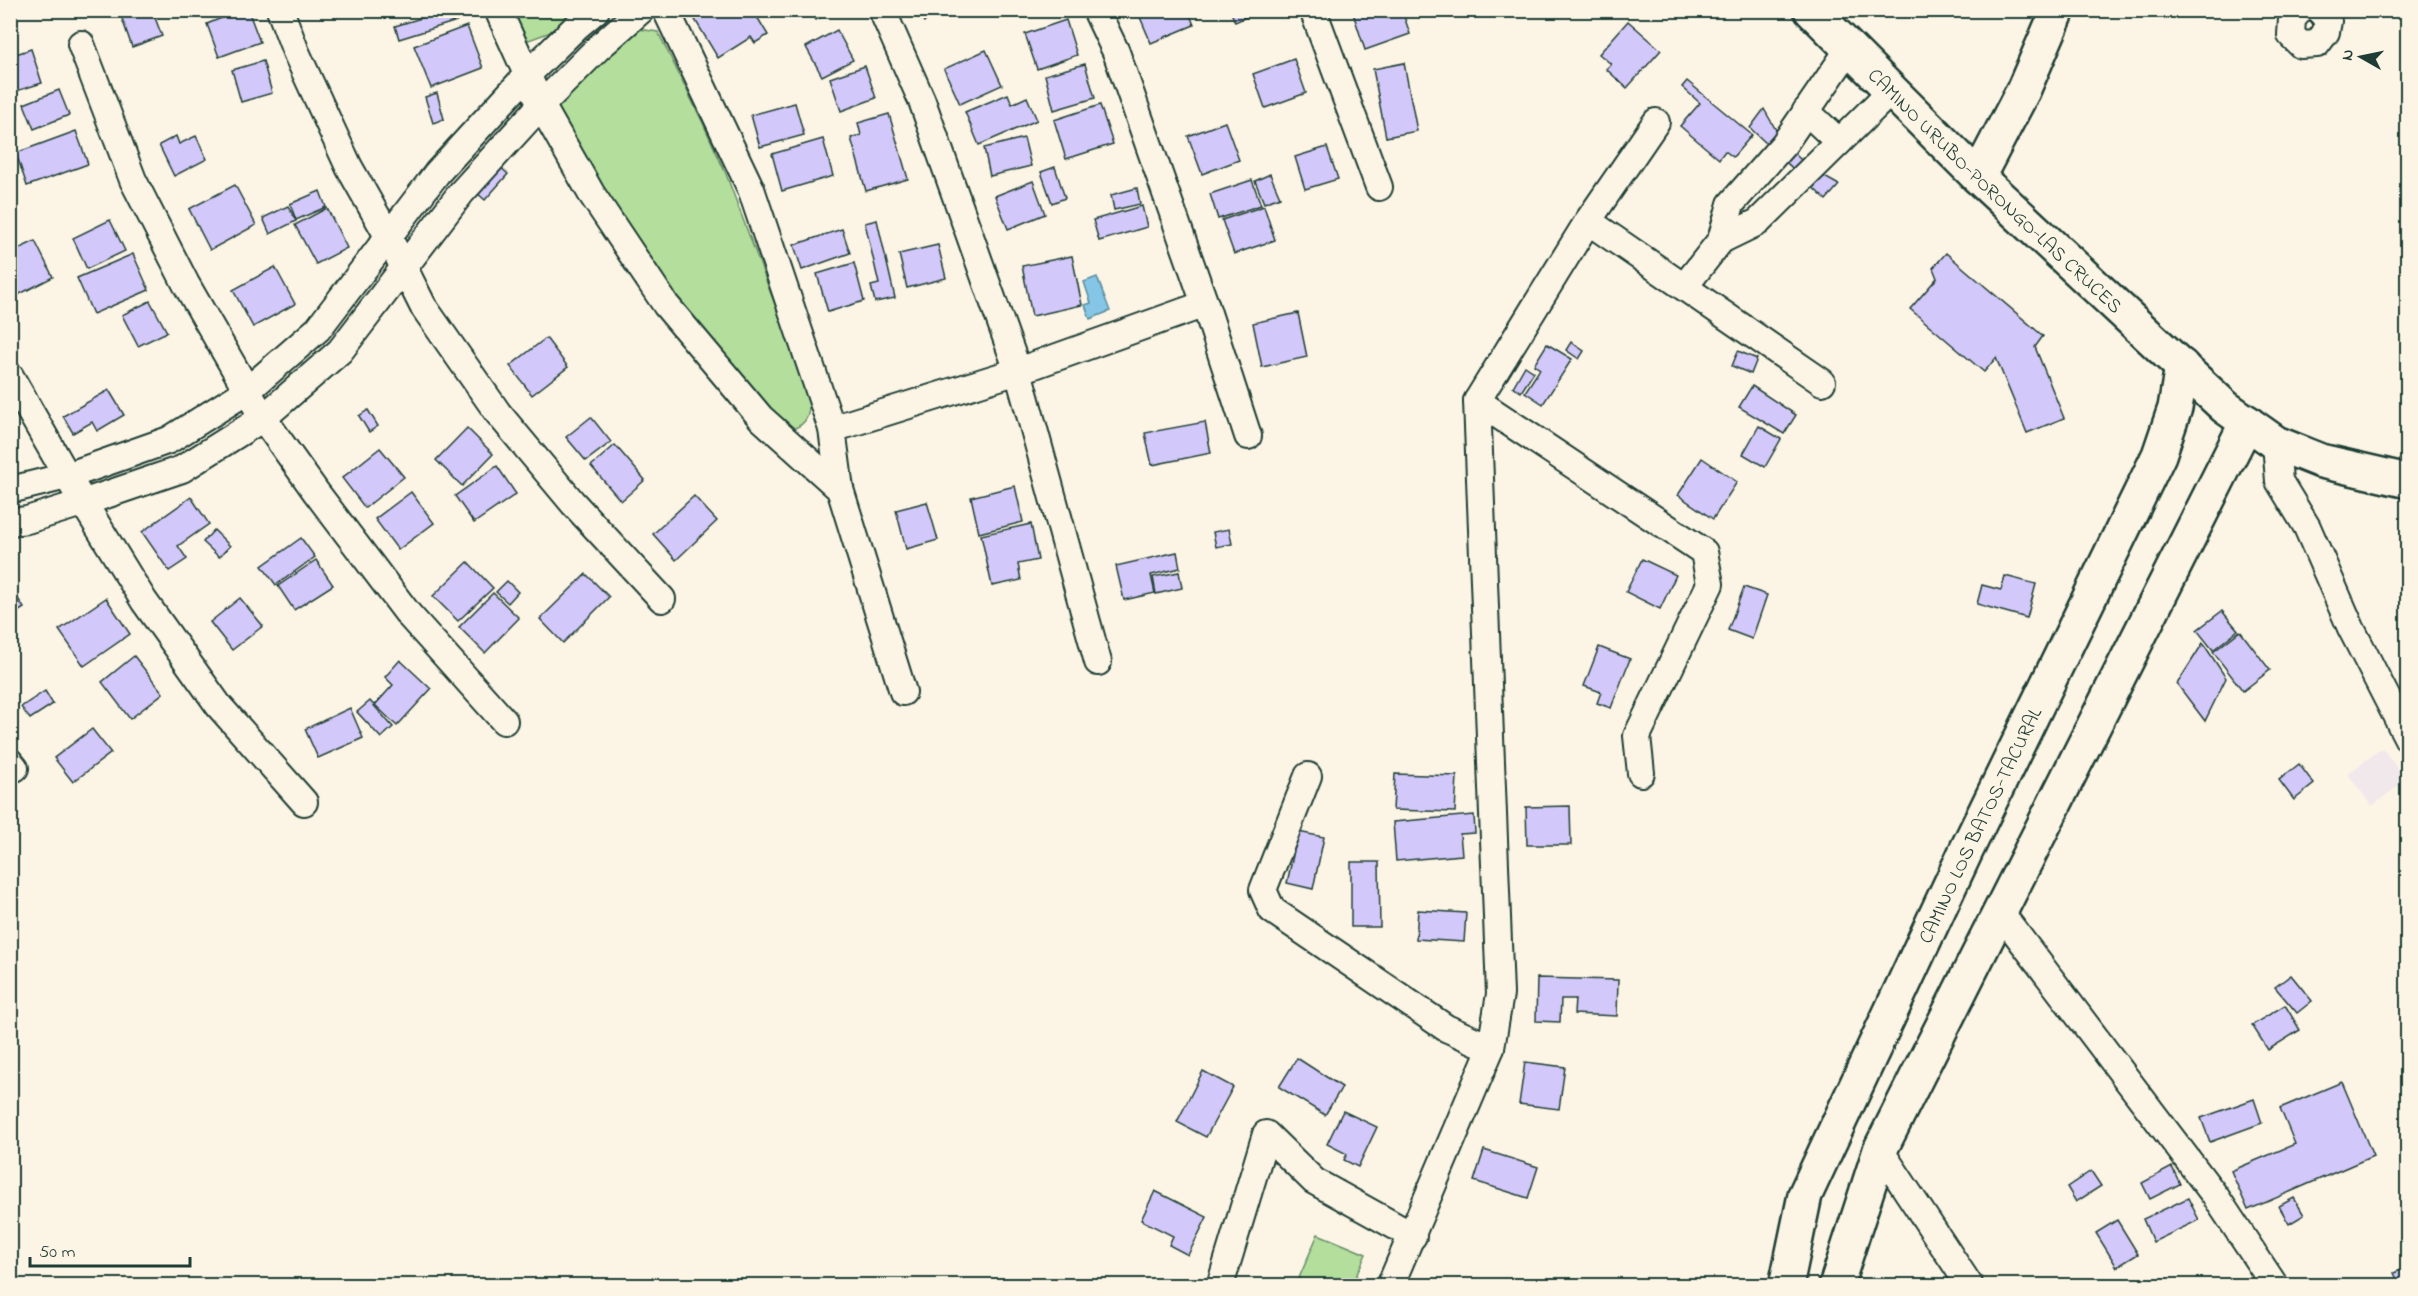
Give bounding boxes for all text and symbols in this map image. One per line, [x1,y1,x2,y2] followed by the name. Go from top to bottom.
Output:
[2331,27,2391,87] north arrow
[2335,48,2361,62] text: N
[1860,63,2128,321] street label: CAMINO URUBO-PORONGO-LAS CRUCES
[1913,702,2051,949] street label: CAMINO LOS BATOS-TACURAL
[30,1230,190,1268] scale bar
[39,1240,76,1266] text: 50 m

